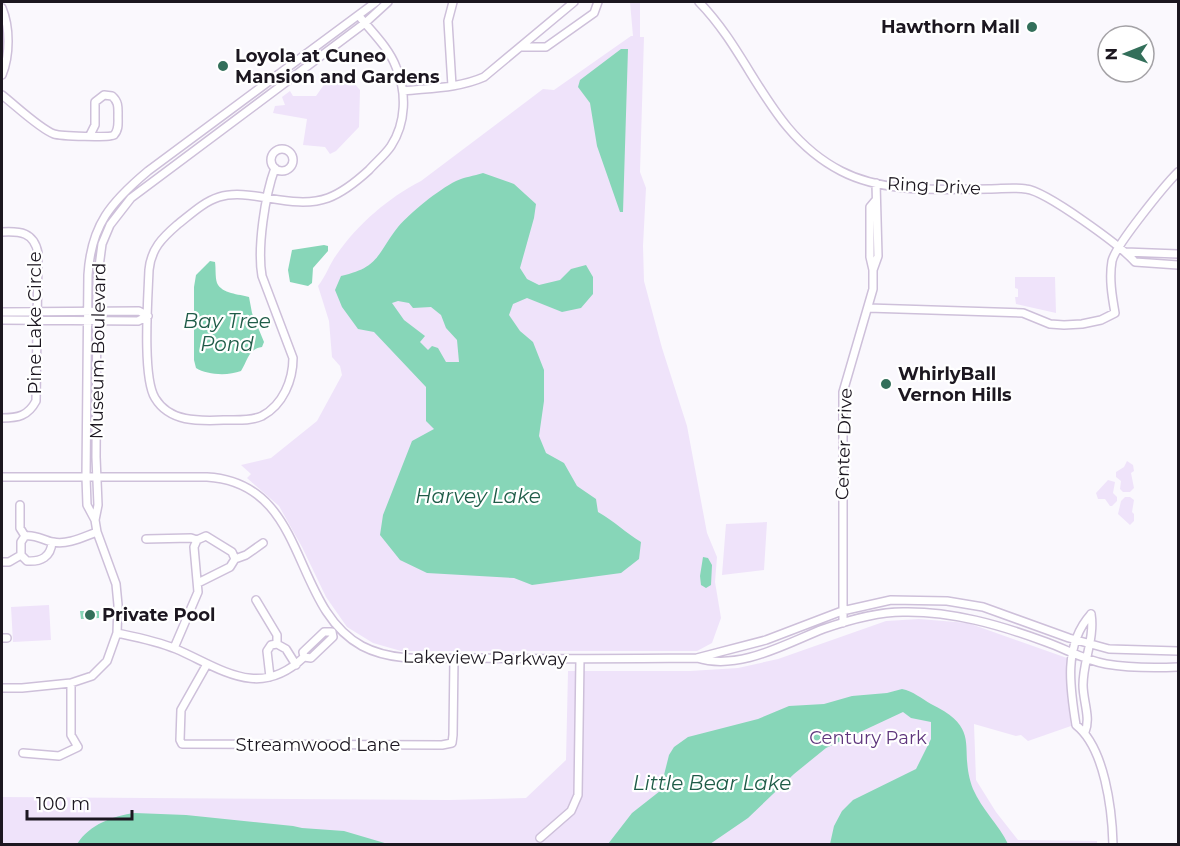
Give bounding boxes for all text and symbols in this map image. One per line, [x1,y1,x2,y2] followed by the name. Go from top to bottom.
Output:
[881,16,1020,38] place label: Hawthorn Mall
[1025,20,1039,34] marker: Hawthorn Mall
[1096,24,1156,84] north arrow
[235,45,440,88] place label: Loyola at Cuneo Mansion and Gardens
[1102,48,1121,61] text: N
[216,59,230,73] marker: Loyola at Cuneo Mansion and Gardens
[886,173,982,199] street label: Ring Drive
[24,251,46,395] street label: Pine Lake Circle
[85,263,111,439] street label: Museum Boulevard
[183,309,271,356] water label: Bay Tree Pond
[897,363,1012,406] place label: WhirlyBall Vernon Hills
[879,377,893,391] marker: WhirlyBall Vernon Hills
[831,387,857,501] street label: Center Drive
[415,484,541,508] water label: Harvey Lake
[102,604,216,626] place label: Private Pool
[83,608,97,622] marker: Private Pool
[403,646,568,670] street label: Lakeview Parkway
[809,727,927,749] park label: Century Park
[236,734,401,756] street label: Streamwood Lane
[633,771,791,795] water label: Little Bear Lake
[27,783,132,821] scale bar
[36,793,90,815] text: 100 m

